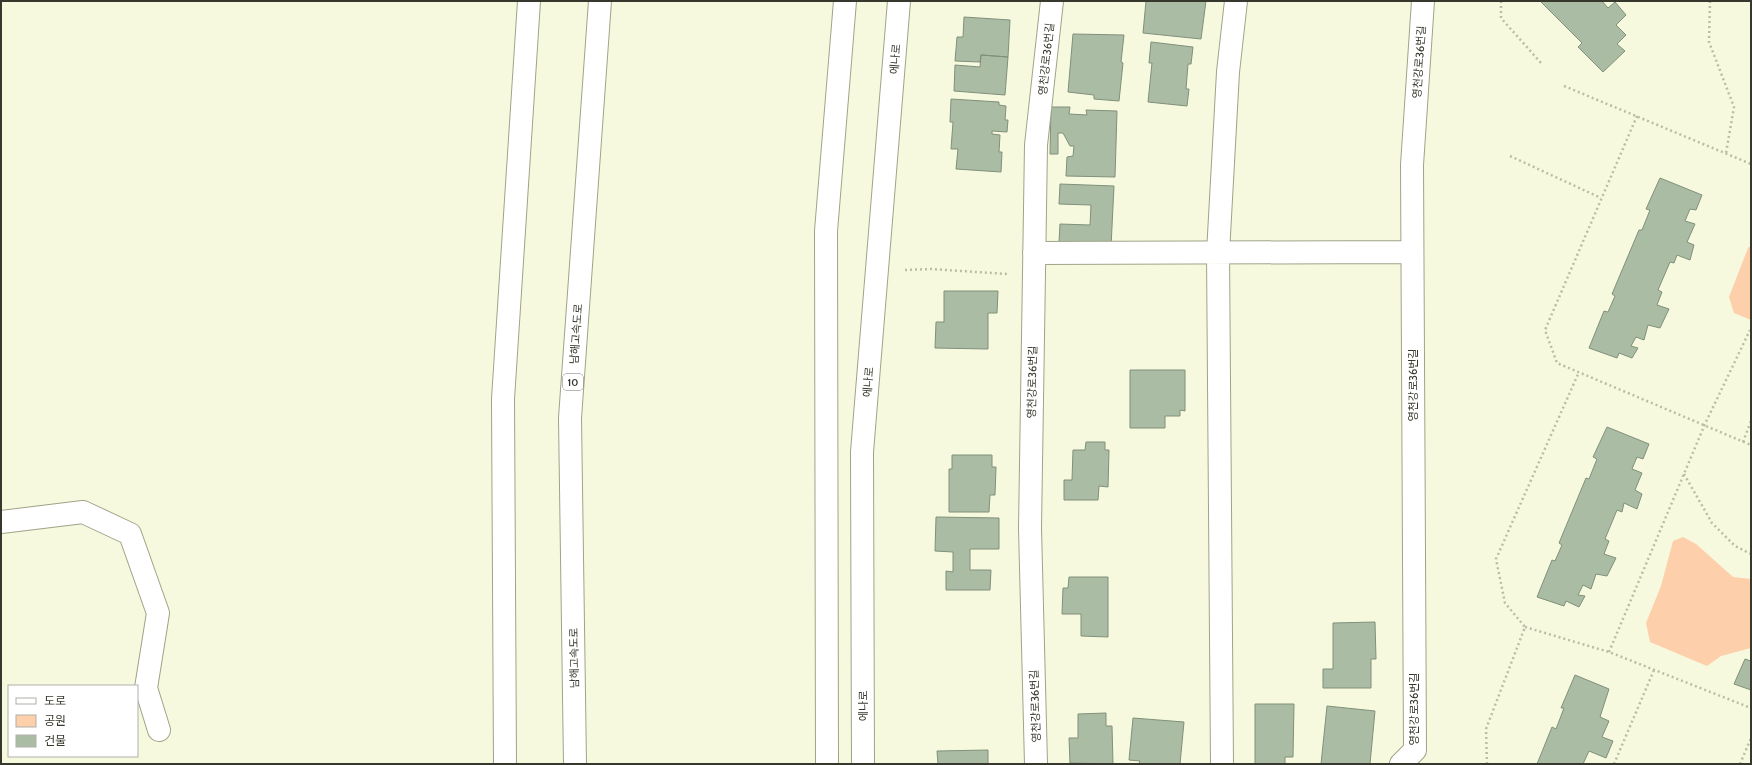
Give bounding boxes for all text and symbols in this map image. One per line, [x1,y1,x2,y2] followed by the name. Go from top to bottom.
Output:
[1035,22,1057,96] street label: 영천강로36번길
[1409,25,1429,99] street label: 영천강로36번길
[887,43,903,75] street label: 에나로
[567,303,585,365] street label: 남해고속도로
[1024,345,1040,419] street label: 영천강로36번길
[1406,349,1420,421] street label: 영천강로36번길
[860,366,876,398] street label: 에나로
[563,374,583,390] road number: 10
[566,628,582,688] street label: 남해고속도로
[1027,669,1043,743] street label: 영천강로36번길
[1407,673,1421,745] street label: 영천강로36번길
[8,685,138,757] legend
[856,691,870,721] street label: 에나로
[44,693,66,708] text: 도로
[44,713,66,728] text: 공원
[44,733,66,748] text: 건물

